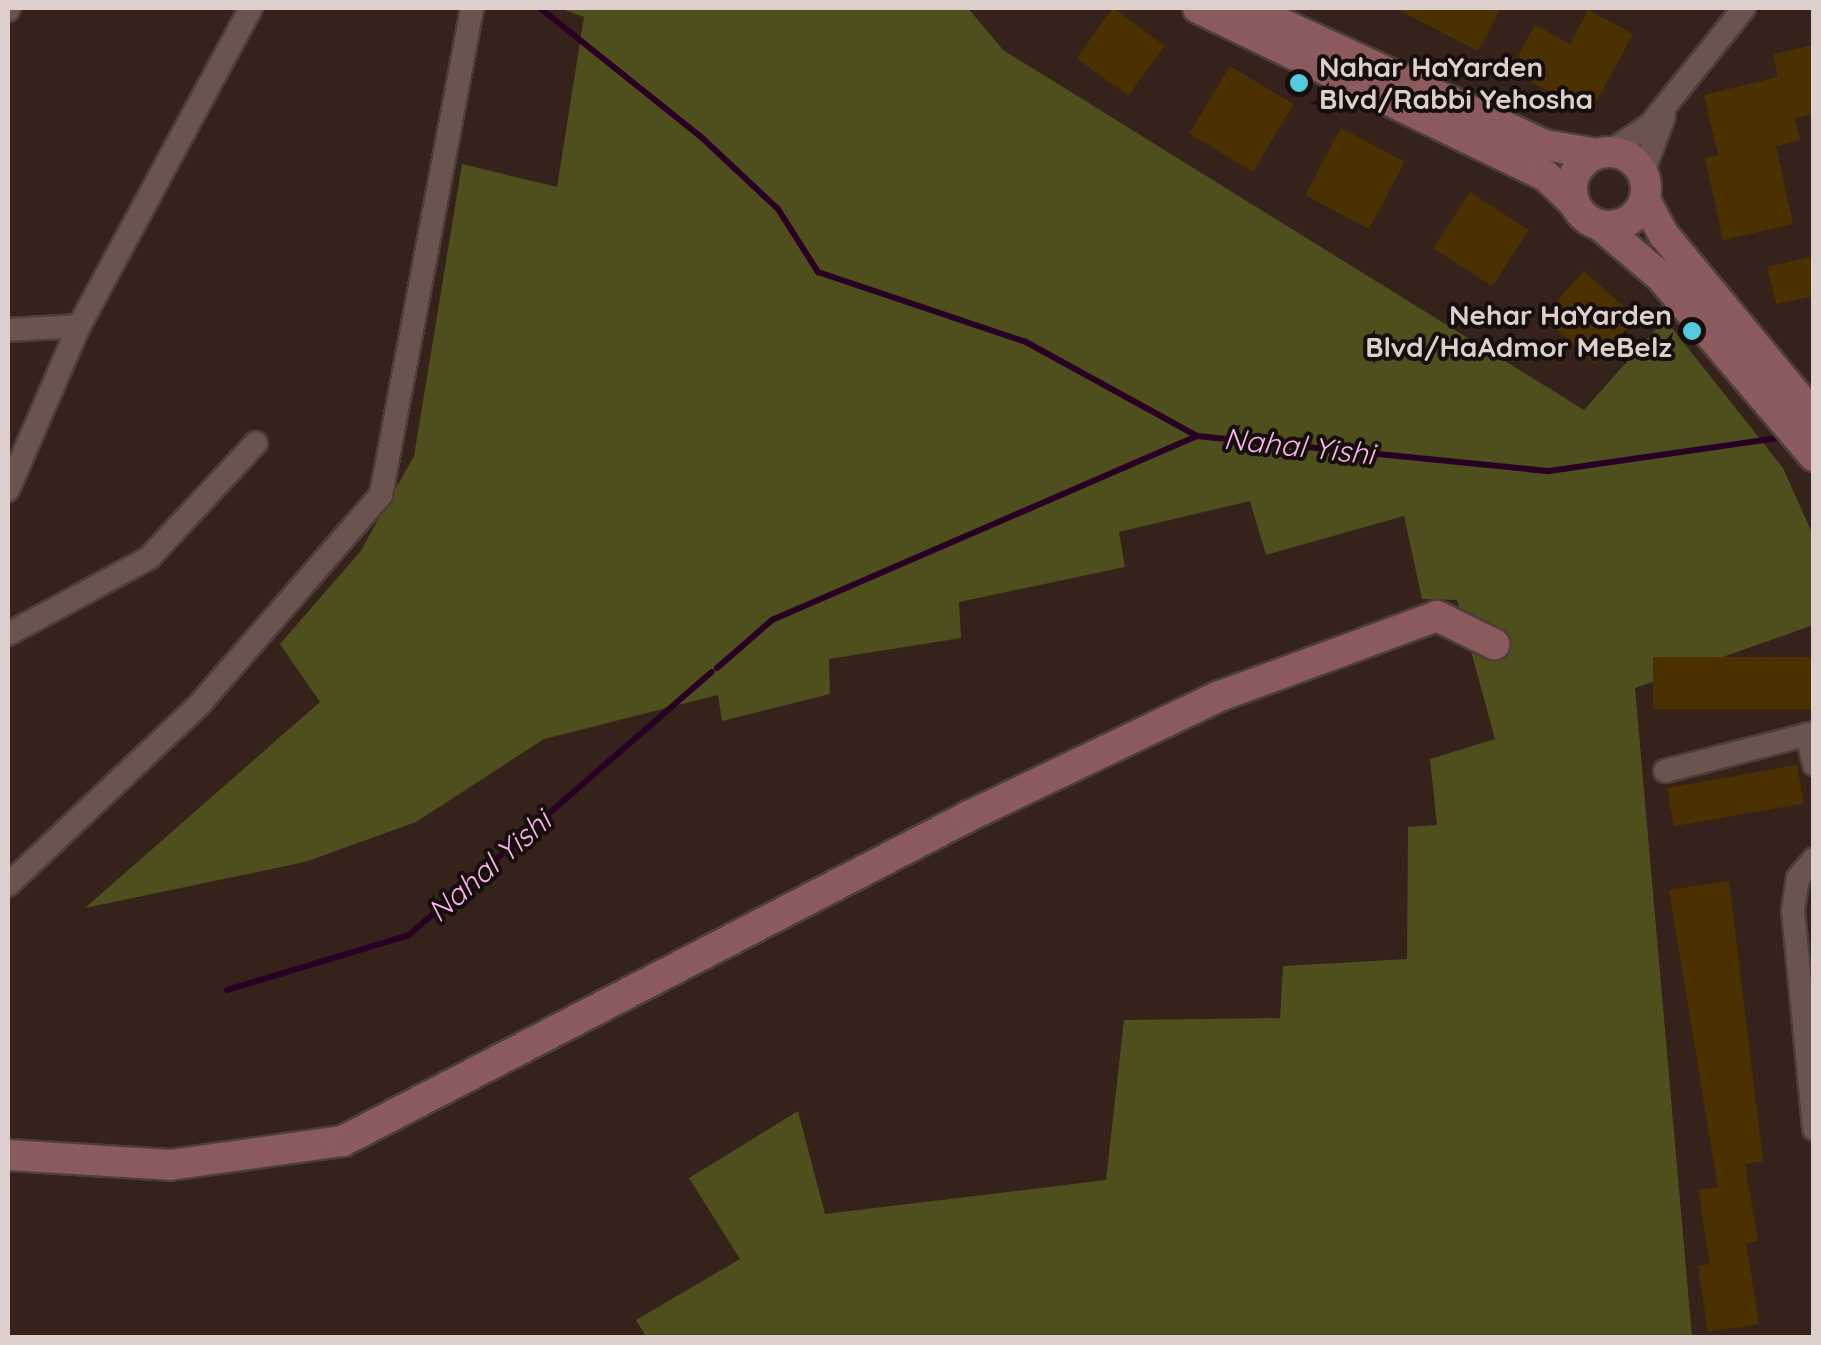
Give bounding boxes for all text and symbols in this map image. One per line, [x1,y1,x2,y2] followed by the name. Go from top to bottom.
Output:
[1319,50,1593,116] place label: Nahar HaYarden Blvd/Rabbi Yehosha
[1288,72,1310,94] marker: Nahar HaYarden Blvd/Rabbi Yehosha
[1365,298,1672,364] place label: Nehar HaYarden Blvd/HaAdmor MeBelz
[1681,320,1703,342] marker: Nehar HaYarden Blvd/HaAdmor MeBelz
[1222,420,1376,472] water label: Nahal Yishi
[420,803,558,929] water label: Nahal Yishi

